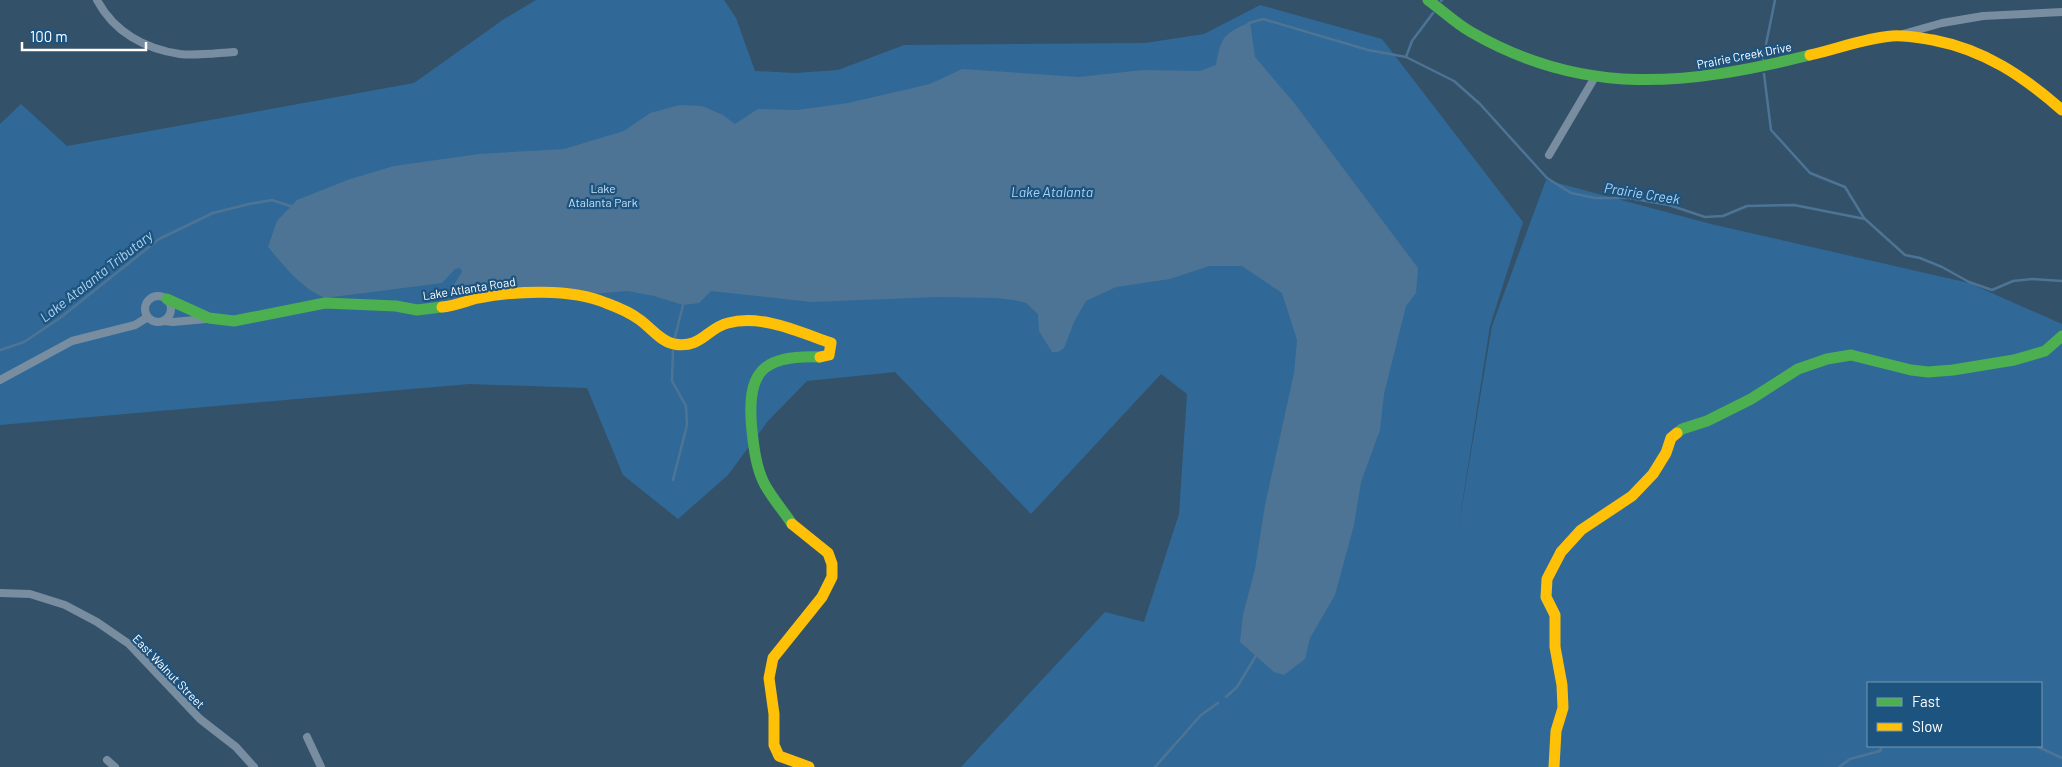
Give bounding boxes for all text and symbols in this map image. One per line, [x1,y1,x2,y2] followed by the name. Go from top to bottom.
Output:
[22,20,146,52] scale bar
[30,27,68,45] text: 100 m
[1695,39,1793,71] street label: Prairie Creek Drive
[1603,179,1681,207] water label: Prairie Creek
[568,181,638,209] park label: Lake Atalanta Park
[1011,183,1093,200] water label: Lake Atalanta
[36,226,156,325] water label: Lake Atalanta Tributary
[422,274,516,302] street label: Lake Atlanta Road
[130,631,208,711] street label: East Walnut Street
[1867,682,2042,747] legend
[1912,692,1940,710] text: Fast
[1912,717,1943,735] text: Slow

